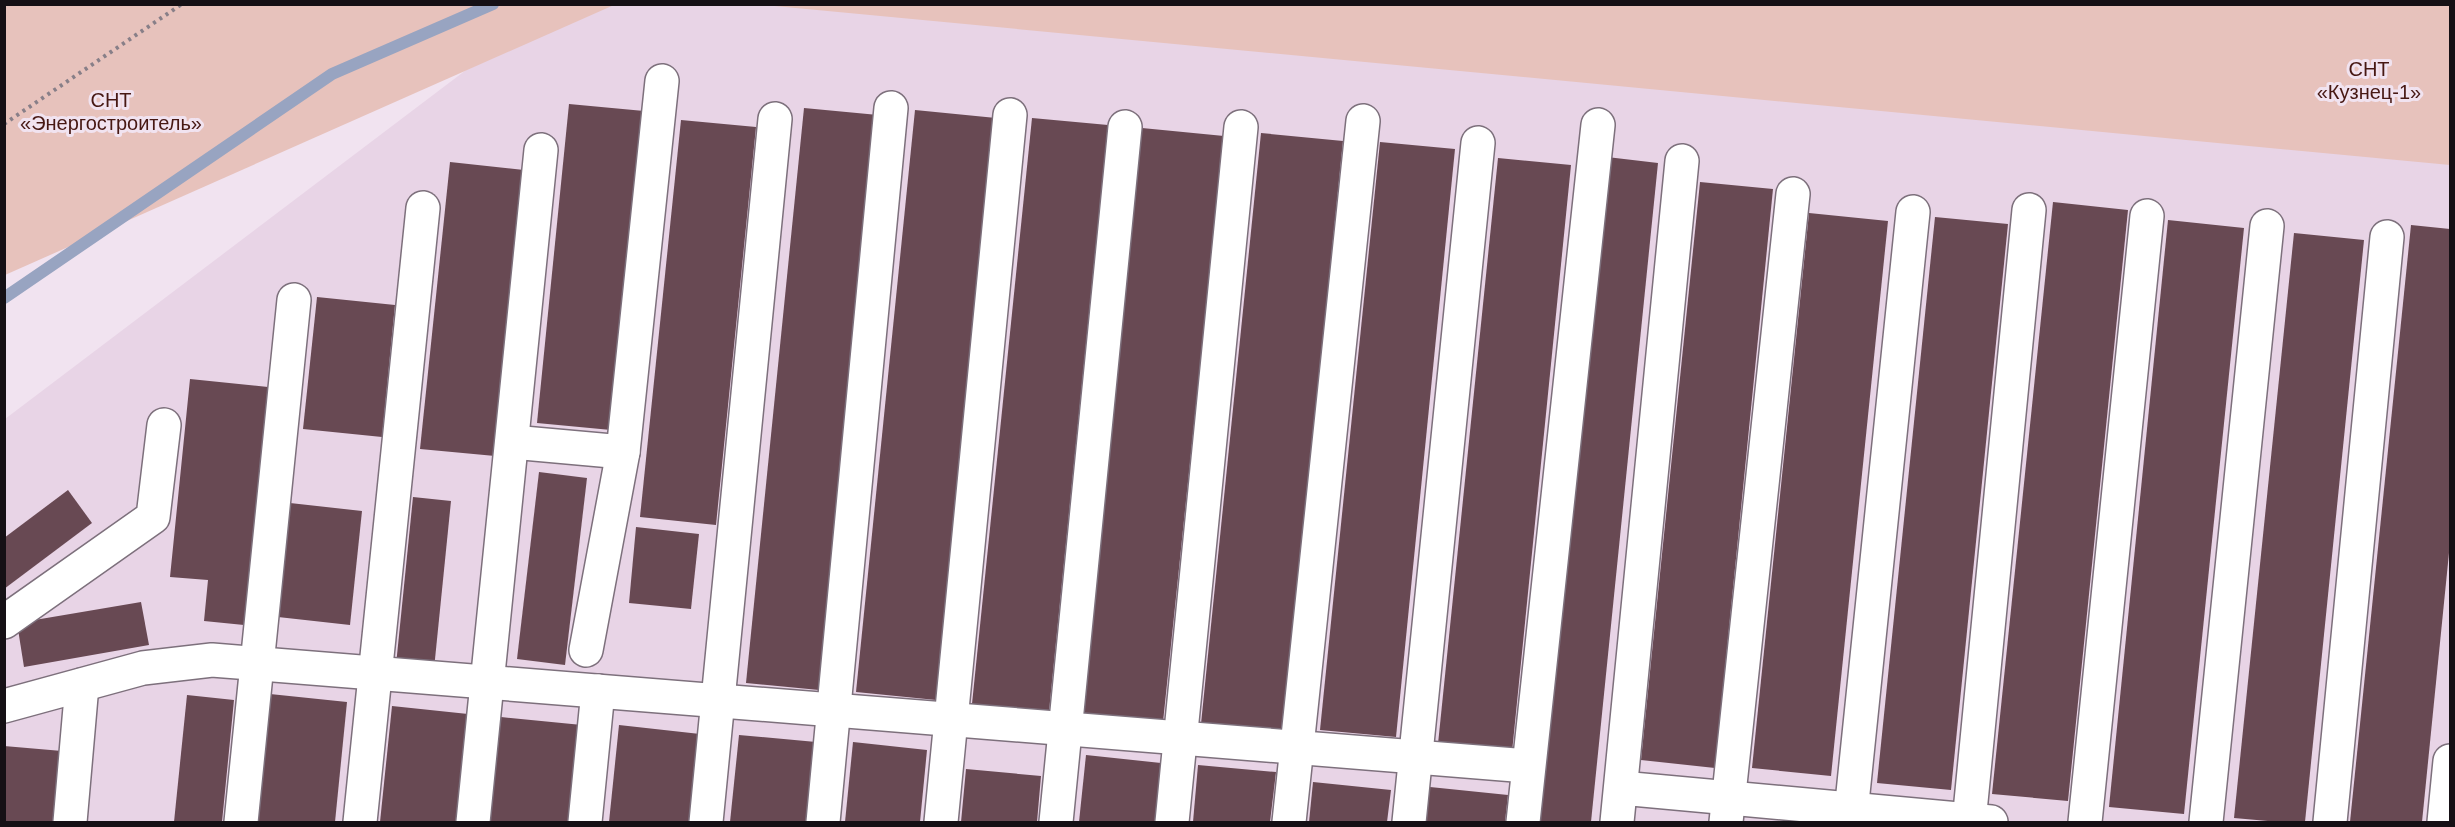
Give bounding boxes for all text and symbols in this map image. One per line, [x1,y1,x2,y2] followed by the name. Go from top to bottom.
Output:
[2317,58,2421,103] park label: СНТ «Кузнец-1»
[20,89,202,134] park label: СНТ «Энергостроитель»

